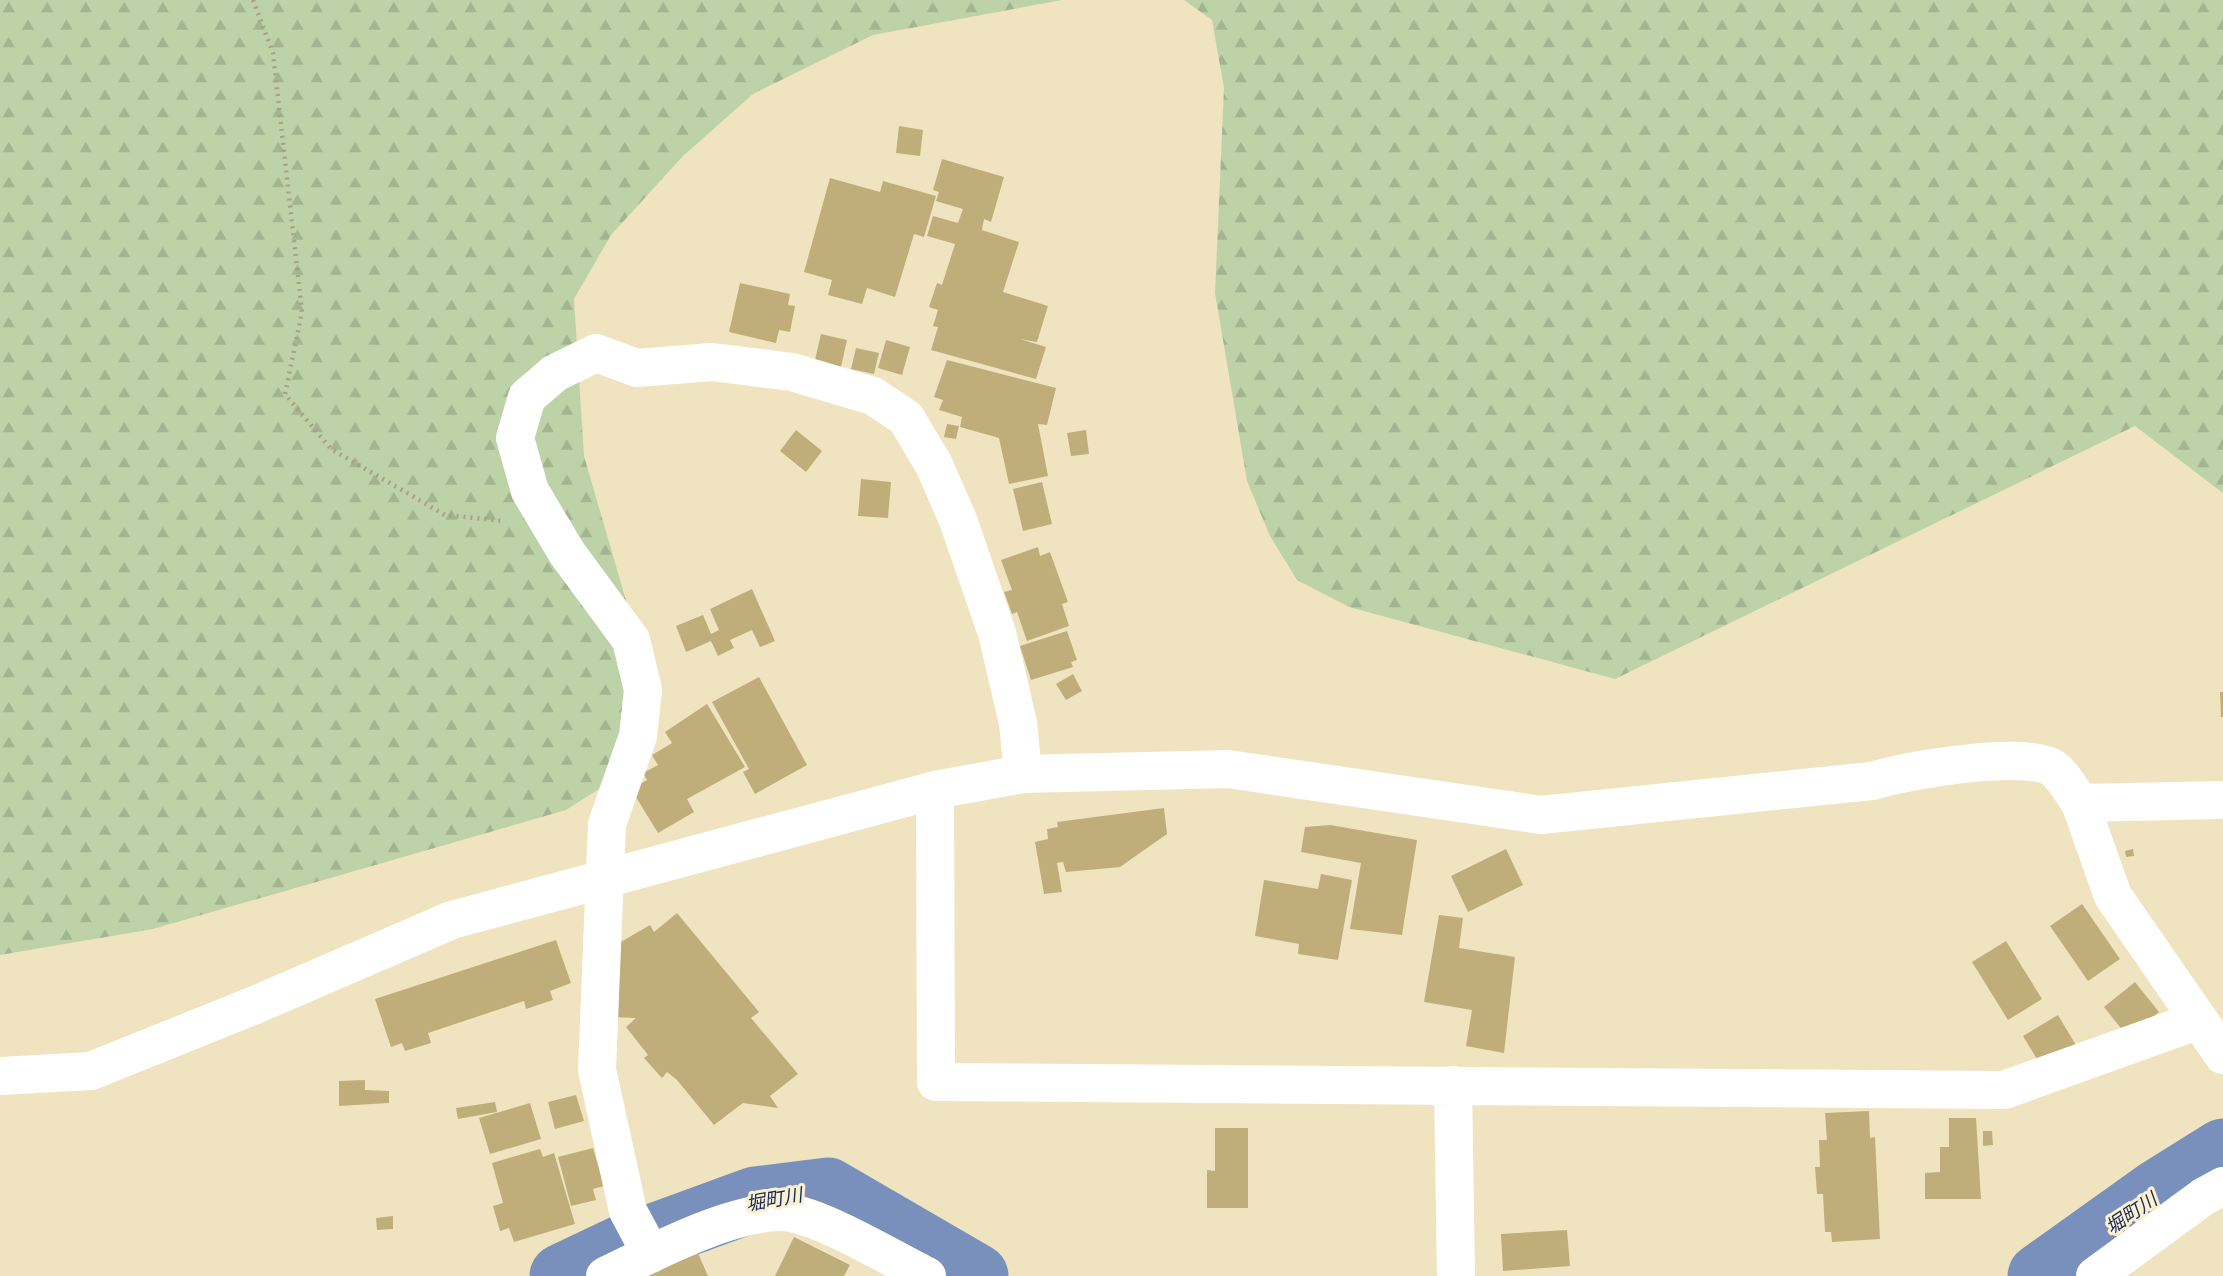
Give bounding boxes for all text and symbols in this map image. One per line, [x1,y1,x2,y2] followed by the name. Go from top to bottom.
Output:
[744,1181,806,1217] water label: 堀町川
[2100,1185,2164,1240] water label: 堀町川

